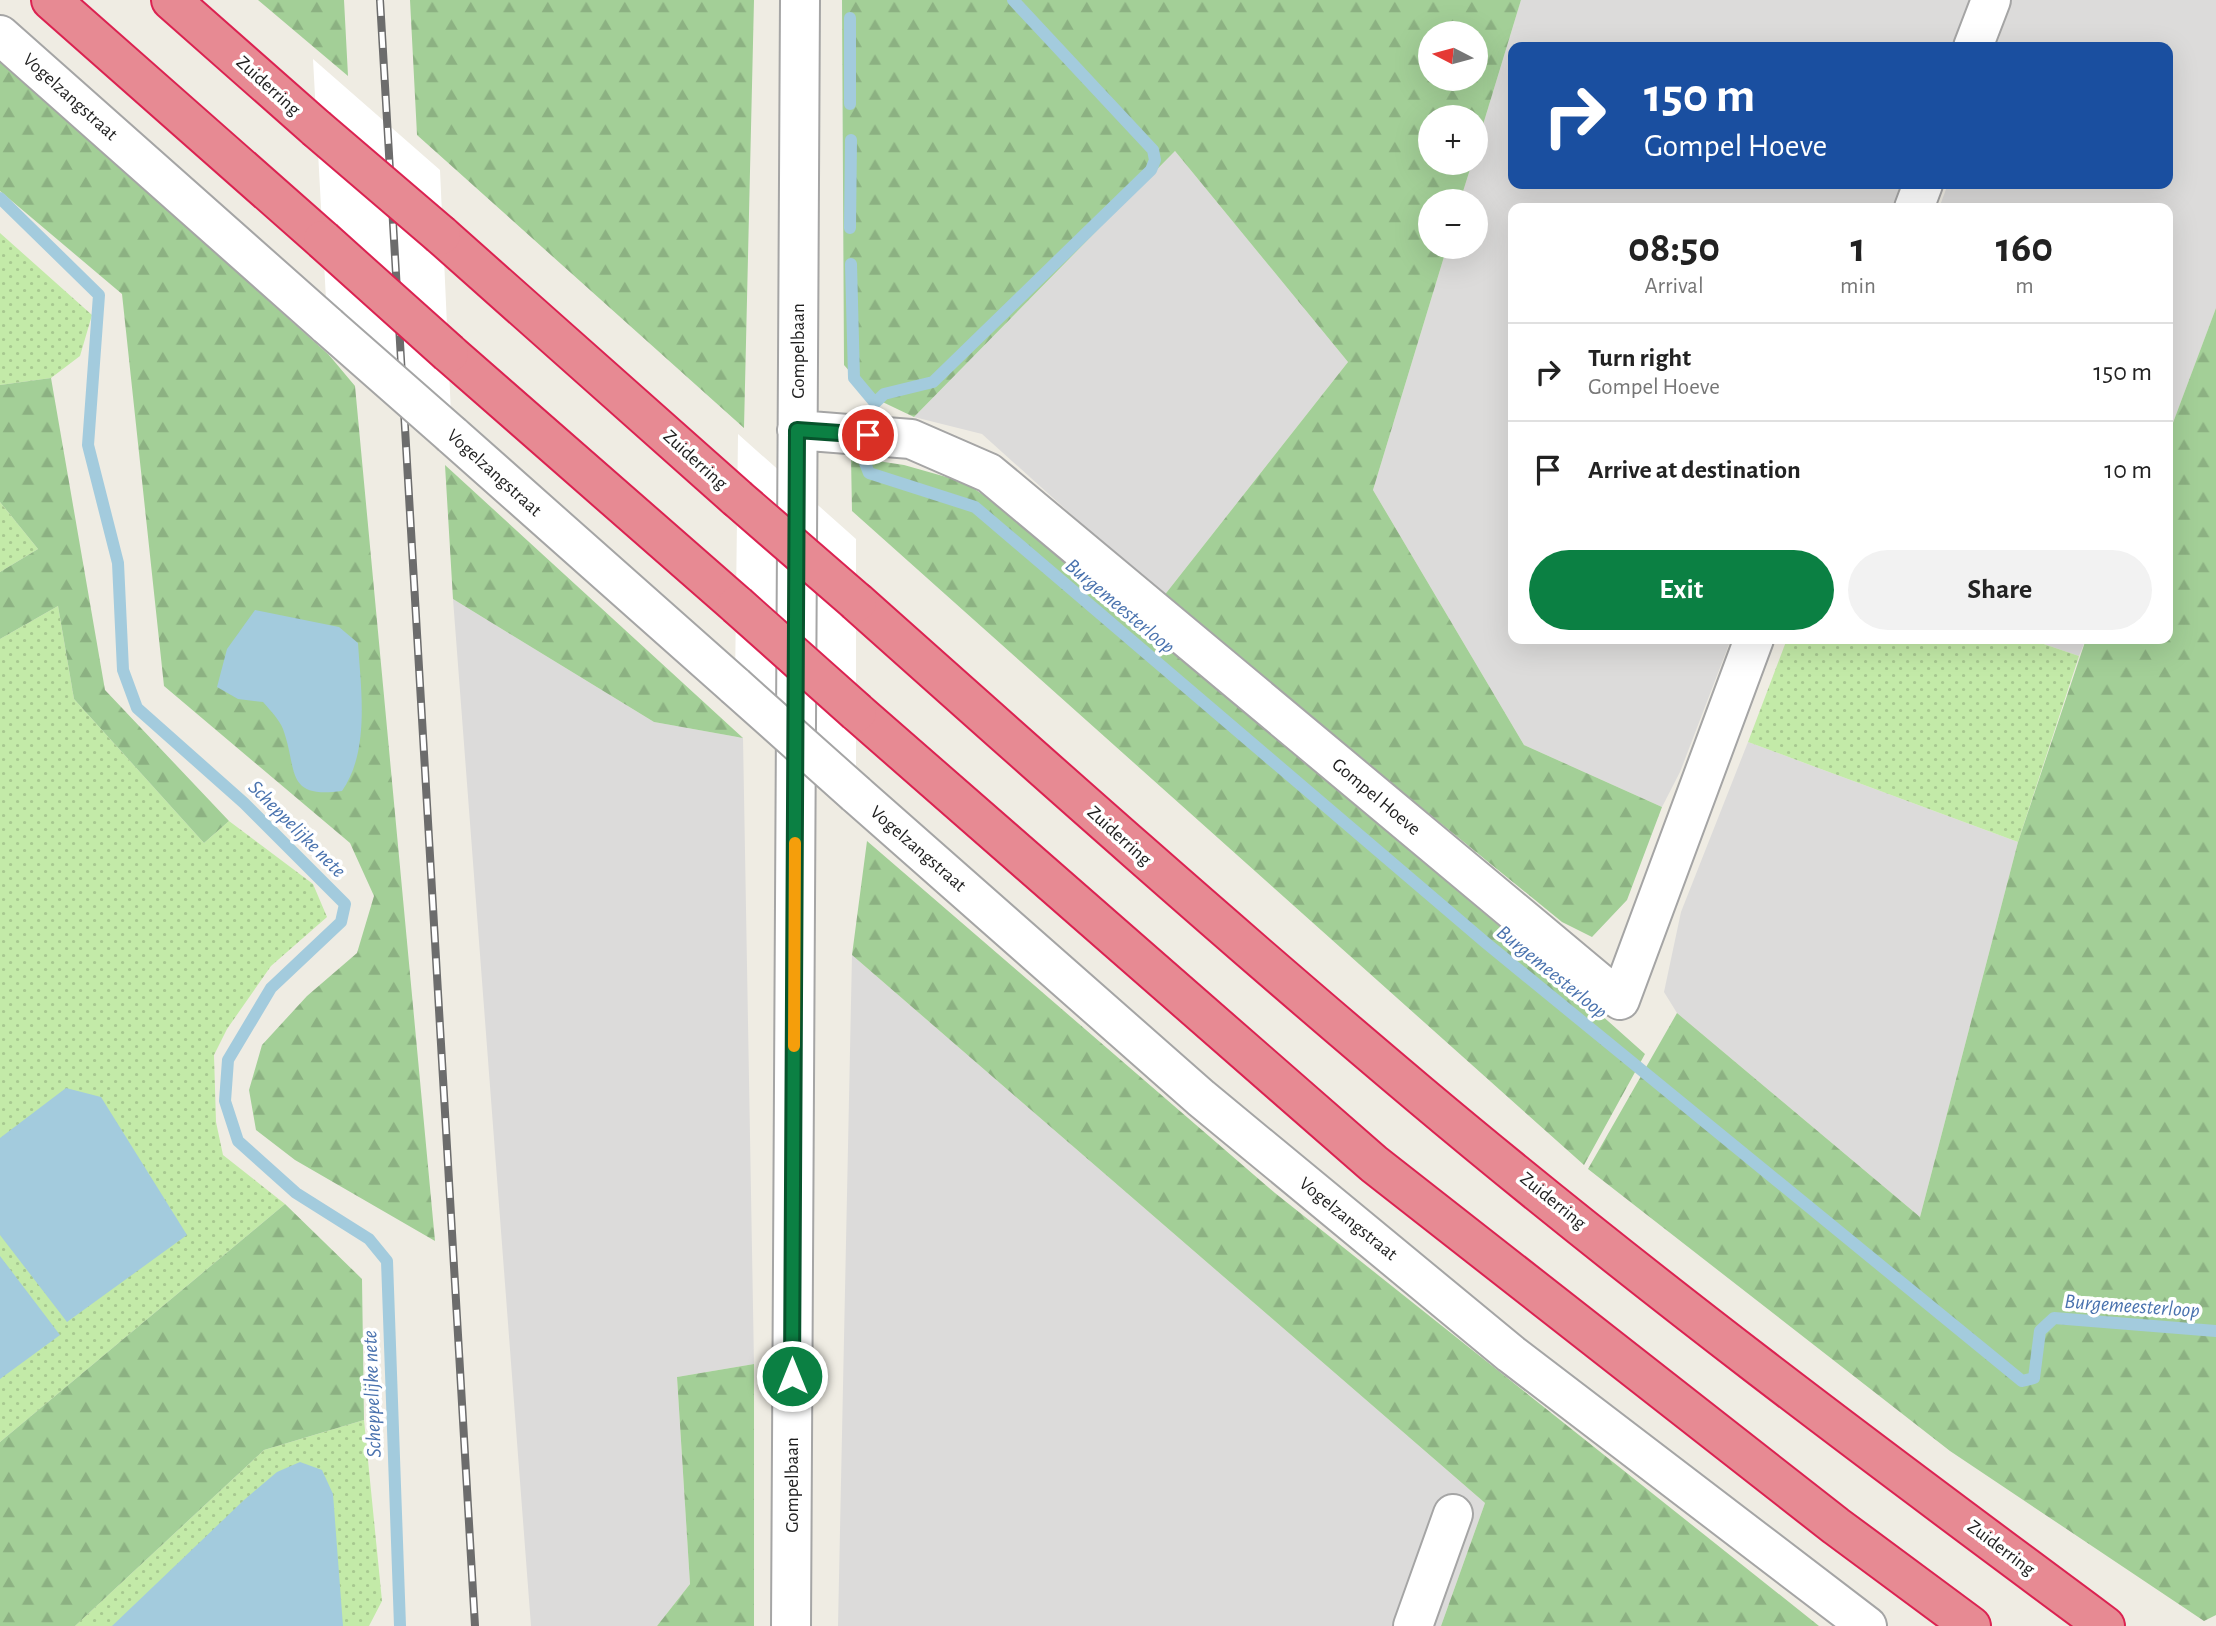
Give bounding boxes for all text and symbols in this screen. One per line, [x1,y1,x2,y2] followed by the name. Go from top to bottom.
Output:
[1418,21,1488,91] north arrow
[1418,21,1488,259] map controls
[19,50,121,144] street label: Vogelzangstraat
[232,53,304,120] street label: Zuiderring
[1529,70,1620,161] icon: right
[1644,72,1755,121] text: 150 m
[1418,105,1488,175] button: +
[1644,130,1827,162] text: Gompel Hoeve
[1418,189,1488,259] button: −
[1628,227,1720,269] text: 08:50
[1850,227,1866,269] text: 1
[1996,227,2053,269] text: 160
[1644,275,1704,298] text: Arrival
[1840,275,1876,298] text: min
[2015,275,2034,298] text: m
[789,303,808,399] street label: Gompelbaan
[1588,345,1691,371] text: Turn right
[1529,353,1567,391] icon: right
[2093,359,2152,385] text: 150 m
[1588,376,1720,399] text: Gompel Hoeve
[838,405,898,465] pin
[849,416,887,454] icon: arrive
[443,426,545,520] street label: Vogelzangstraat
[659,427,731,494] street label: Zuiderring
[1529,451,1567,489] icon: arrive
[1588,457,1801,483] text: Arrive at destination
[2104,457,2152,483] text: 10 m
[1529,550,1834,630] button: Exit
[1848,550,2152,630] button: Share
[1061,554,1179,658] water label: Burgemeesterloop
[1328,755,1424,839] street label: Gompel Hoeve
[244,776,350,882] water label: Scheppelijke nete
[866,802,970,896] street label: Vogelzangstraat
[1083,803,1155,870] street label: Zuiderring
[1492,921,1611,1024] water label: Burgemeesterloop
[1517,1169,1590,1234] street label: Zuiderring
[1295,1174,1401,1264] street label: Vogelzangstraat
[2064,1291,2200,1322] water label: Burgemeesterloop
[359,1330,386,1458] water label: Scheppelijke nete
[755,1339,829,1413] position arrow
[783,1437,802,1533] street label: Gompelbaan
[1964,1517,2039,1580] street label: Zuiderring

